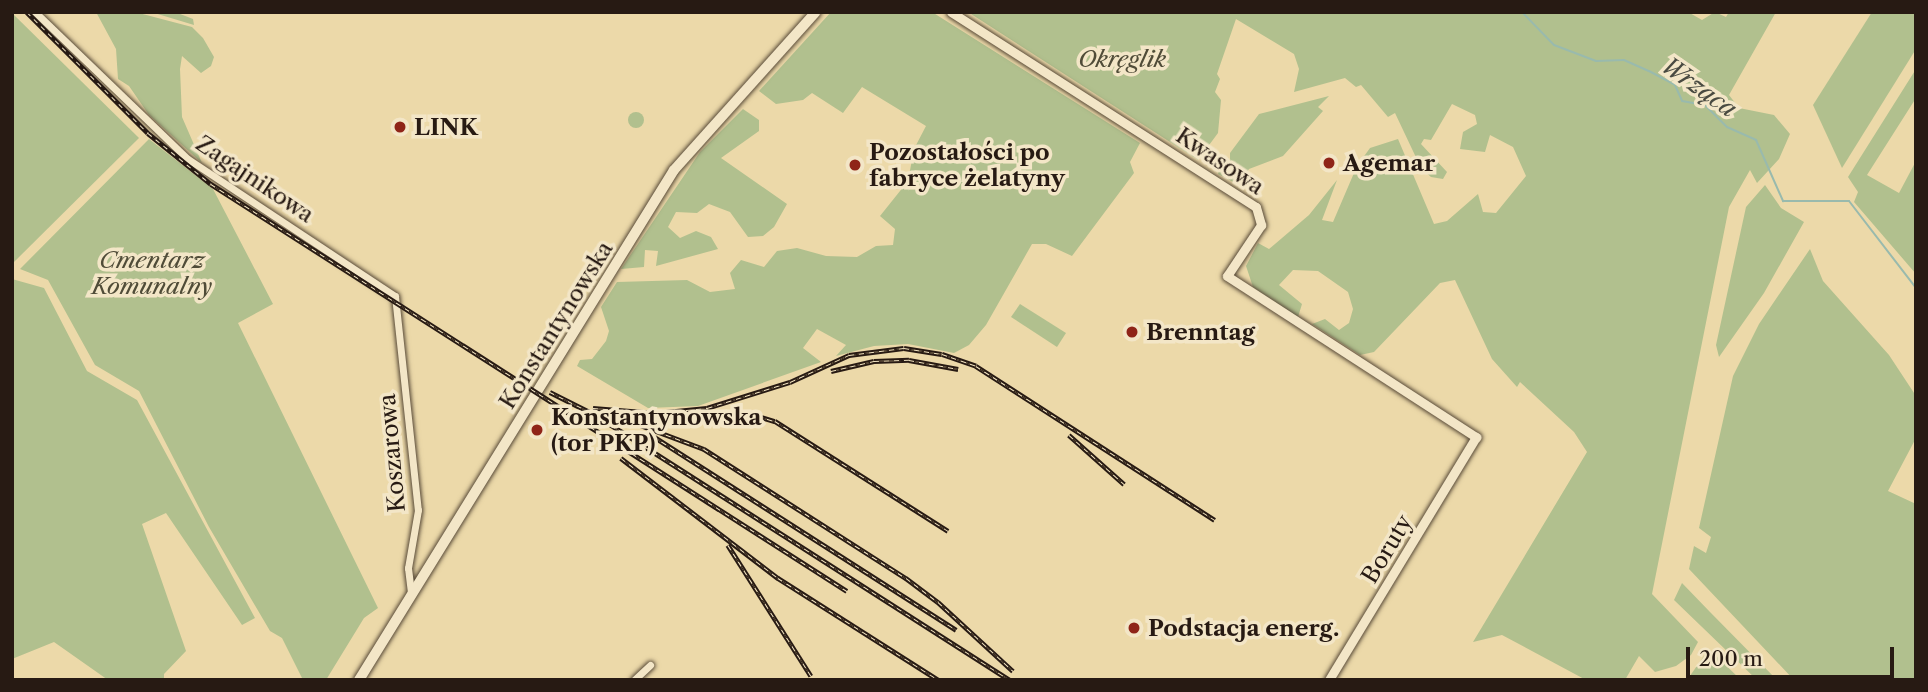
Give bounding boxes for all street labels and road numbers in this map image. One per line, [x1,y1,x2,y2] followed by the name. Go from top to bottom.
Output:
[1171,122,1269,200] street label: Kwasowa
[191,129,319,229] street label: Zagajnikowa
[493,236,619,414] street label: Konstantynowska
[373,393,411,513] street label: Koszarowa
[1356,510,1418,588] street label: Boruty

